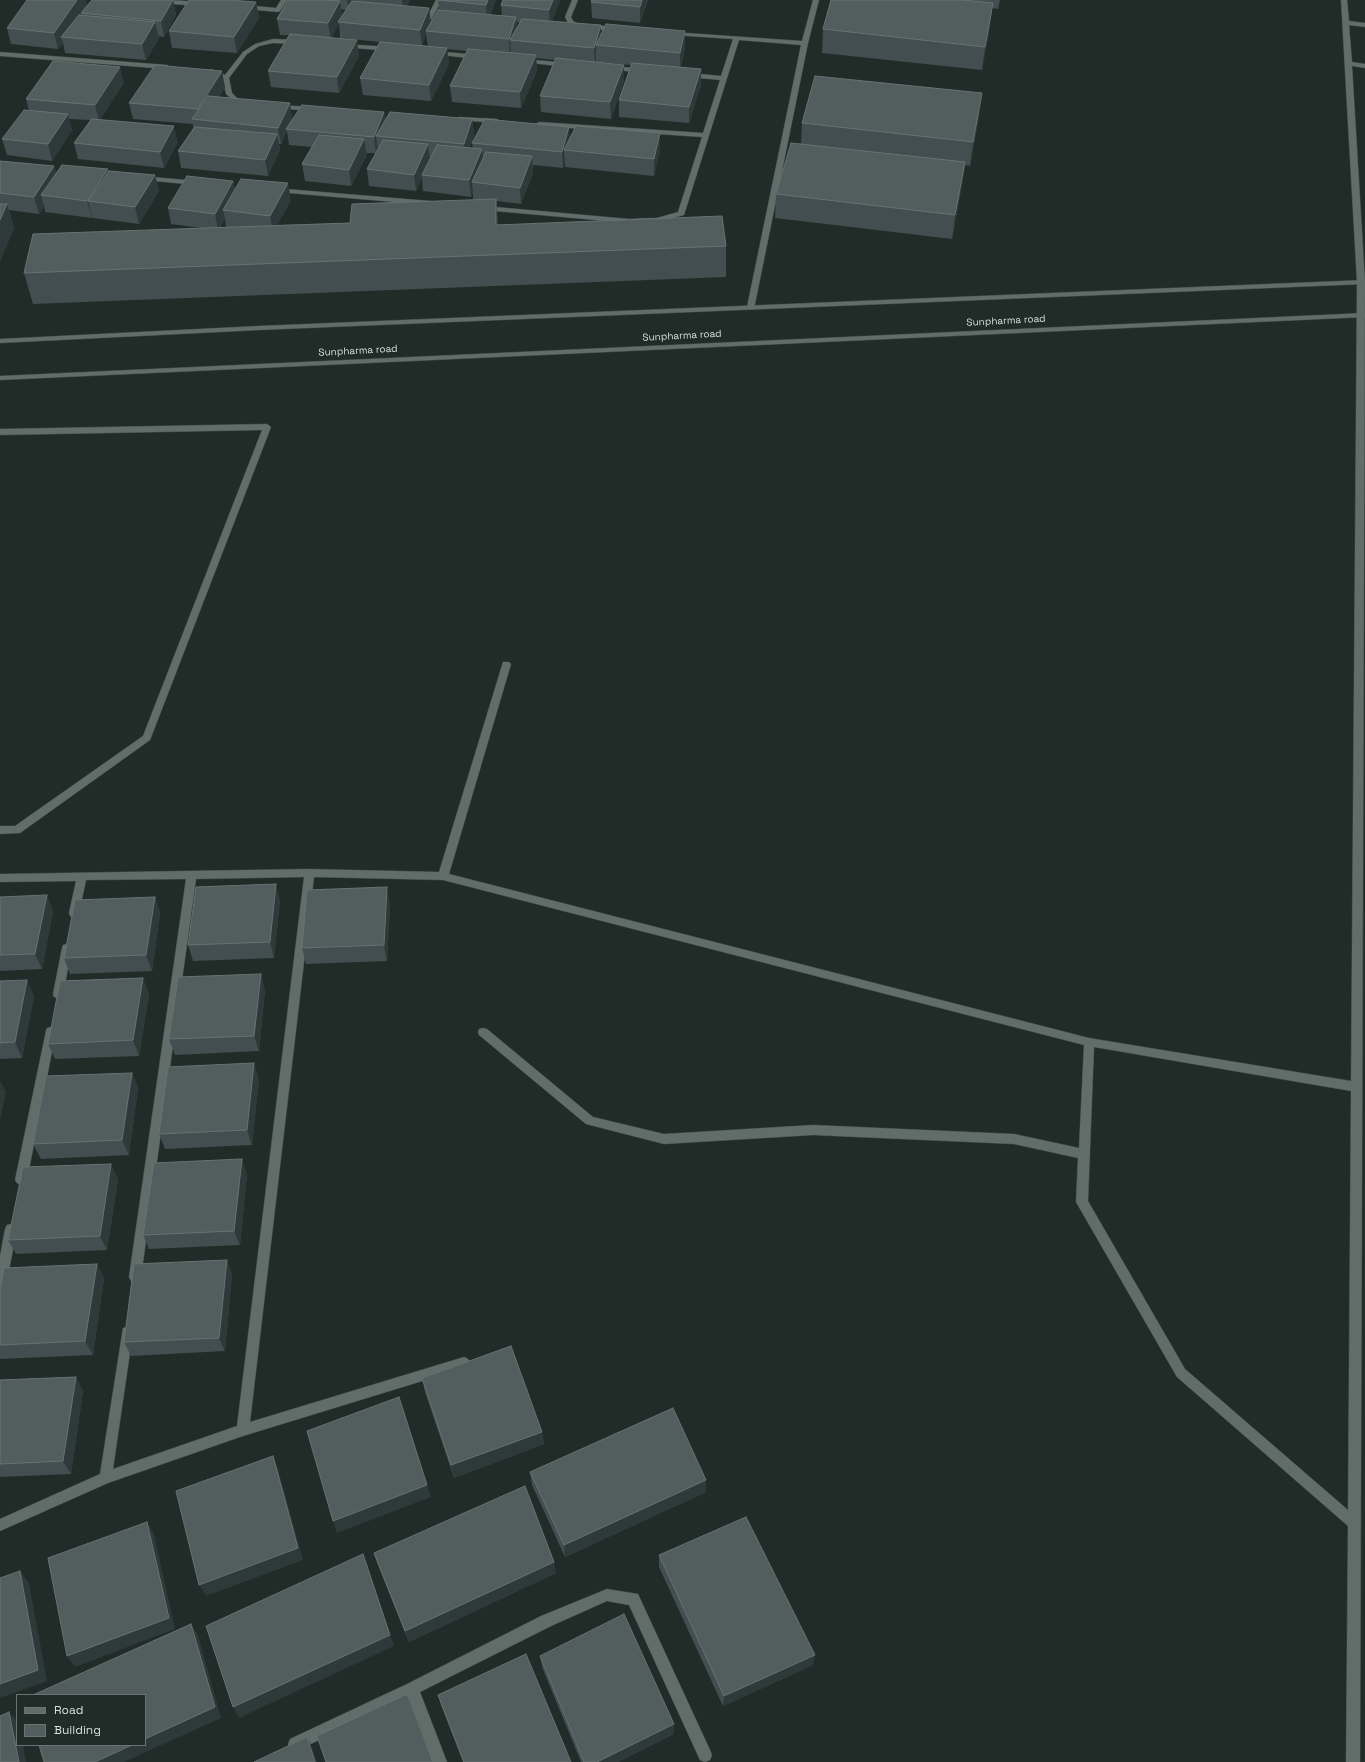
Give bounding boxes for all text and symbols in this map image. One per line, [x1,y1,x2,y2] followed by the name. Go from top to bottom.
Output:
[966,313,1046,329] street label: Sunpharma road
[642,328,722,344] street label: Sunpharma road
[318,343,398,359] street label: Sunpharma road
[16,1694,146,1746] legend
[54,1702,83,1718] text: Road
[54,1722,101,1738] text: Building

